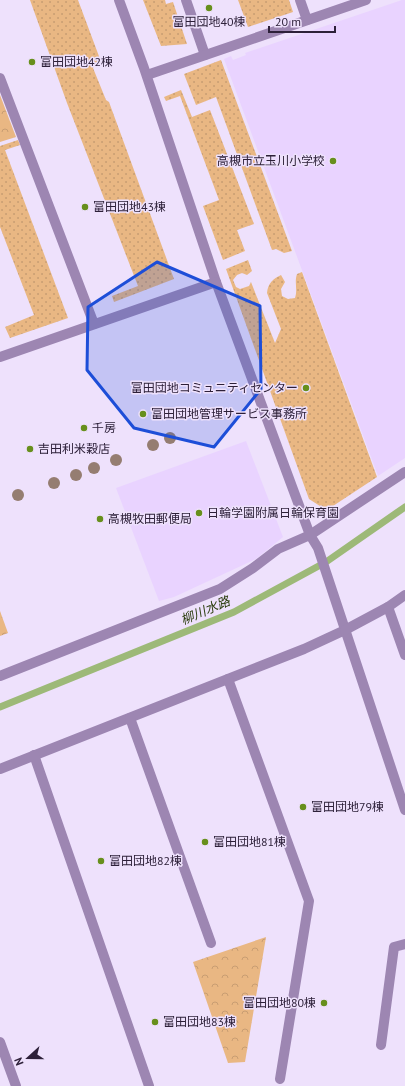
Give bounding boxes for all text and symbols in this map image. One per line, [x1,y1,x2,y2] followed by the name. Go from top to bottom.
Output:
[204,3,214,13] marker: 富田団地40棟
[269,8,335,34] scale bar
[172,14,246,29] place label: 富田団地40棟
[275,14,301,29] text: 20 m
[40,54,113,69] place label: 富田団地42棟
[27,57,37,67] marker: 富田団地42棟
[217,153,325,168] place label: 高槻市立玉川小学校
[328,156,338,166] marker: 高槻市立玉川小学校
[93,199,166,214] place label: 富田団地43棟
[80,202,90,212] marker: 富田団地43棟
[131,380,298,395] place label: 富田団地コミュニティセンター
[301,383,311,393] marker: 富田団地コミュニティセンター
[151,406,307,421] place label: 富田団地管理サービス事務所
[138,409,148,419] marker: 富田団地管理サービス事務所
[92,420,116,435] place label: 千房
[79,423,89,433] marker: 千房
[38,441,110,456] place label: 吉田利米穀店
[25,444,35,454] marker: 吉田利米穀店
[207,505,339,520] place label: 日輪学園附属日輪保育園
[194,508,204,518] marker: 日輪学園附属日輪保育園
[108,511,192,526] place label: 高槻牧田郵便局
[95,514,105,524] marker: 高槻牧田郵便局
[178,592,233,628] water label: 柳川水路
[311,799,384,814] place label: 富田団地79棟
[298,802,308,812] marker: 富田団地79棟
[213,834,286,849] place label: 富田団地81棟
[200,837,210,847] marker: 富田団地81棟
[109,853,182,868] place label: 富田団地82棟
[96,856,106,866] marker: 富田団地82棟
[243,995,316,1010] place label: 富田団地80棟
[319,998,329,1008] marker: 富田団地80棟
[163,1014,236,1029] place label: 富田団地83棟
[150,1017,160,1027] marker: 富田団地83棟
[8,1038,48,1078] north arrow
[11,1056,26,1067] text: N

